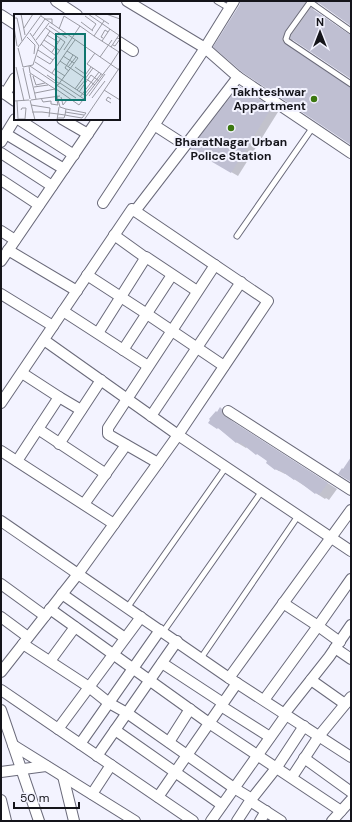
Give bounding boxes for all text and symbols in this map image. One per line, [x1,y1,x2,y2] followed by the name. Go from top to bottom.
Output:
[300,12,340,52] north arrow
[14,14,120,120] inset map
[316,15,324,29] text: N
[231,84,306,114] place label: Takhteshwar Appartment
[309,94,319,104] marker: Takhteshwar Appartment
[226,123,236,133] marker: BharatNagar Urban Police Station
[175,134,287,164] place label: BharatNagar Urban Police Station
[14,784,79,810] scale bar
[20,790,49,806] text: 50 m

